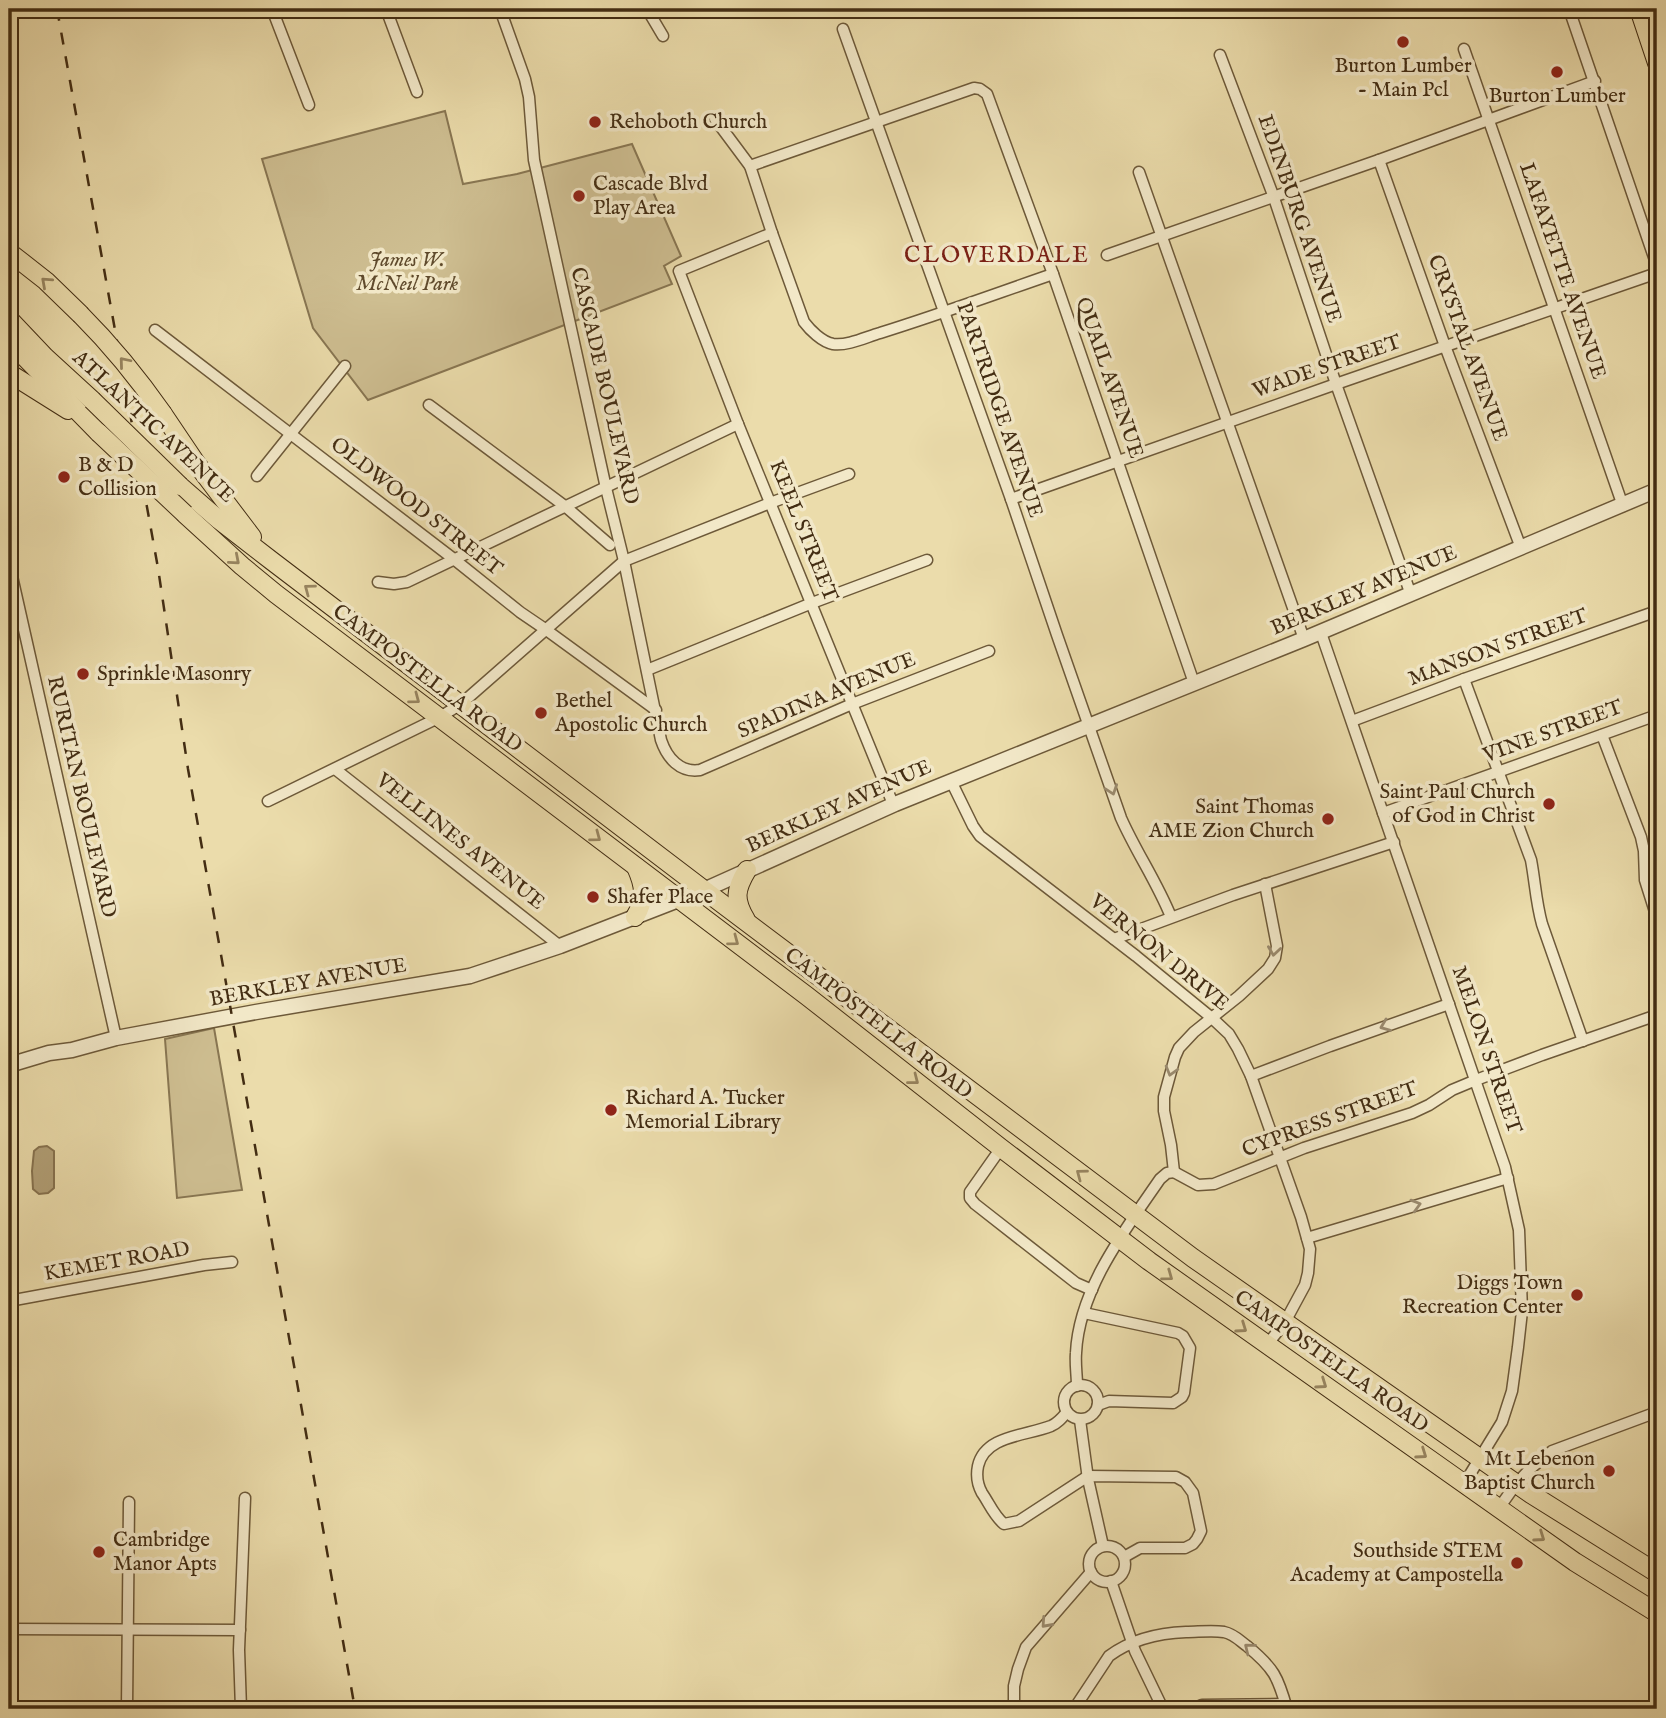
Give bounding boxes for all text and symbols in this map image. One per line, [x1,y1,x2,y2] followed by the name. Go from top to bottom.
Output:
[1395,34,1411,50] marker: Burton Lumber - Main Pcl
[1334,53,1472,104] place label: Burton Lumber - Main Pcl
[1549,64,1565,80] marker: Burton Lumber
[1488,83,1626,110] place label: Burton Lumber
[609,109,767,136] place label: Rehoboth Church
[1251,111,1347,327] street label: EDINBURG AVENUE
[587,114,603,130] marker: Rehoboth Church
[1512,159,1612,383] street label: LAFAYETTE AVENUE
[593,171,708,222] place label: Cascade Blvd Play Area
[571,188,587,204] marker: Cascade Blvd Play Area
[904,241,1090,270] district label: CLOVERDALE
[356,247,459,298] park label: James W. McNeil Park
[1421,251,1513,445] street label: CRYSTAL AVENUE
[564,265,644,507] street label: CASCADE BOULEVARD
[41,277,54,290] one-way arrow
[1069,294,1149,462] street label: QUAIL AVENUE
[949,299,1049,521] street label: PARTRIDGE AVENUE
[1249,329,1405,405] street label: WADE STREET
[66,344,240,509] street label: ATLANTIC AVENUE
[120,357,132,370] one-way arrow
[325,431,508,583] street label: OLDWOOD STREET
[78,452,157,503] place label: B & D Collision
[762,456,844,606] street label: KEEL STREET
[56,469,72,485] marker: B & D Collision
[1267,540,1461,642] street label: BERKLEY AVENUE
[227,552,240,564] one-way arrow
[304,585,317,598] one-way arrow
[327,599,527,759] street label: CAMPOSTELLA ROAD
[1405,603,1592,693] street label: MANSON STREET
[734,646,920,746] street label: SPADINA AVENUE
[97,661,252,688] place label: Sprinkle Masonry
[75,666,91,682] marker: Sprinkle Masonry
[40,673,122,921] street label: RURITAN BOULEVARD
[554,688,707,739] place label: Bethel Apostolic Church
[408,691,420,703] one-way arrow
[1479,694,1627,770] street label: VINE STREET
[533,705,549,721] marker: Bethel Apostolic Church
[742,754,936,860] street label: BERKLEY AVENUE
[369,767,550,916] street label: VELLINES AVENUE
[1379,779,1535,830] place label: Saint Paul Church of God in Christ
[1103,783,1117,795] one-way arrow
[1148,794,1314,845] place label: Saint Thomas AME Zion Church
[1541,796,1557,812] marker: Saint Paul Church of God in Christ
[1320,811,1336,827] marker: Saint Thomas AME Zion Church
[589,828,601,841] one-way arrow
[607,884,713,911] place label: Shafer Place
[1083,888,1234,1018] street label: VERNON DRIVE
[585,889,601,905] marker: Shafer Place
[726,933,738,946] one-way arrow
[779,942,977,1106] street label: CAMPOSTELLA ROAD
[1267,945,1282,957] one-way arrow
[207,952,409,1014] street label: BERKLEY AVENUE
[1445,963,1528,1138] street label: MELON STREET
[1380,1018,1392,1032] one-way arrow
[1165,1064,1180,1076] one-way arrow
[906,1072,918,1085] one-way arrow
[1239,1075,1422,1164] street label: CYPRESS STREET
[625,1085,785,1136] place label: Richard A. Tucker Memorial Library
[603,1102,619,1118] marker: Richard A. Tucker Memorial Library
[1076,1169,1089,1182] one-way arrow
[1409,1198,1421,1213] one-way arrow
[42,1236,192,1288] street label: KEMET ROAD
[1161,1267,1173,1280] one-way arrow
[1402,1270,1563,1321] place label: Diggs Town Recreation Center
[1229,1285,1433,1439] street label: CAMPOSTELLA ROAD
[1569,1287,1585,1303] marker: Diggs Town Recreation Center
[1235,1320,1248,1333] one-way arrow
[1314,1376,1327,1388] one-way arrow
[1414,1446,1427,1459] one-way arrow
[1464,1446,1595,1497] place label: Mt Lebenon Baptist Church
[1601,1463,1617,1479] marker: Mt Lebenon Baptist Church
[113,1527,217,1578] place label: Cambridge Manor Apts
[1532,1529,1545,1541] one-way arrow
[1289,1538,1504,1589] place label: Southside STEM Academy at Campostella
[91,1544,107,1560] marker: Cambridge Manor Apts
[1509,1555,1525,1571] marker: Southside STEM Academy at Campostella
[1042,1615,1054,1628] one-way arrow
[1245,1644,1258,1656] one-way arrow

